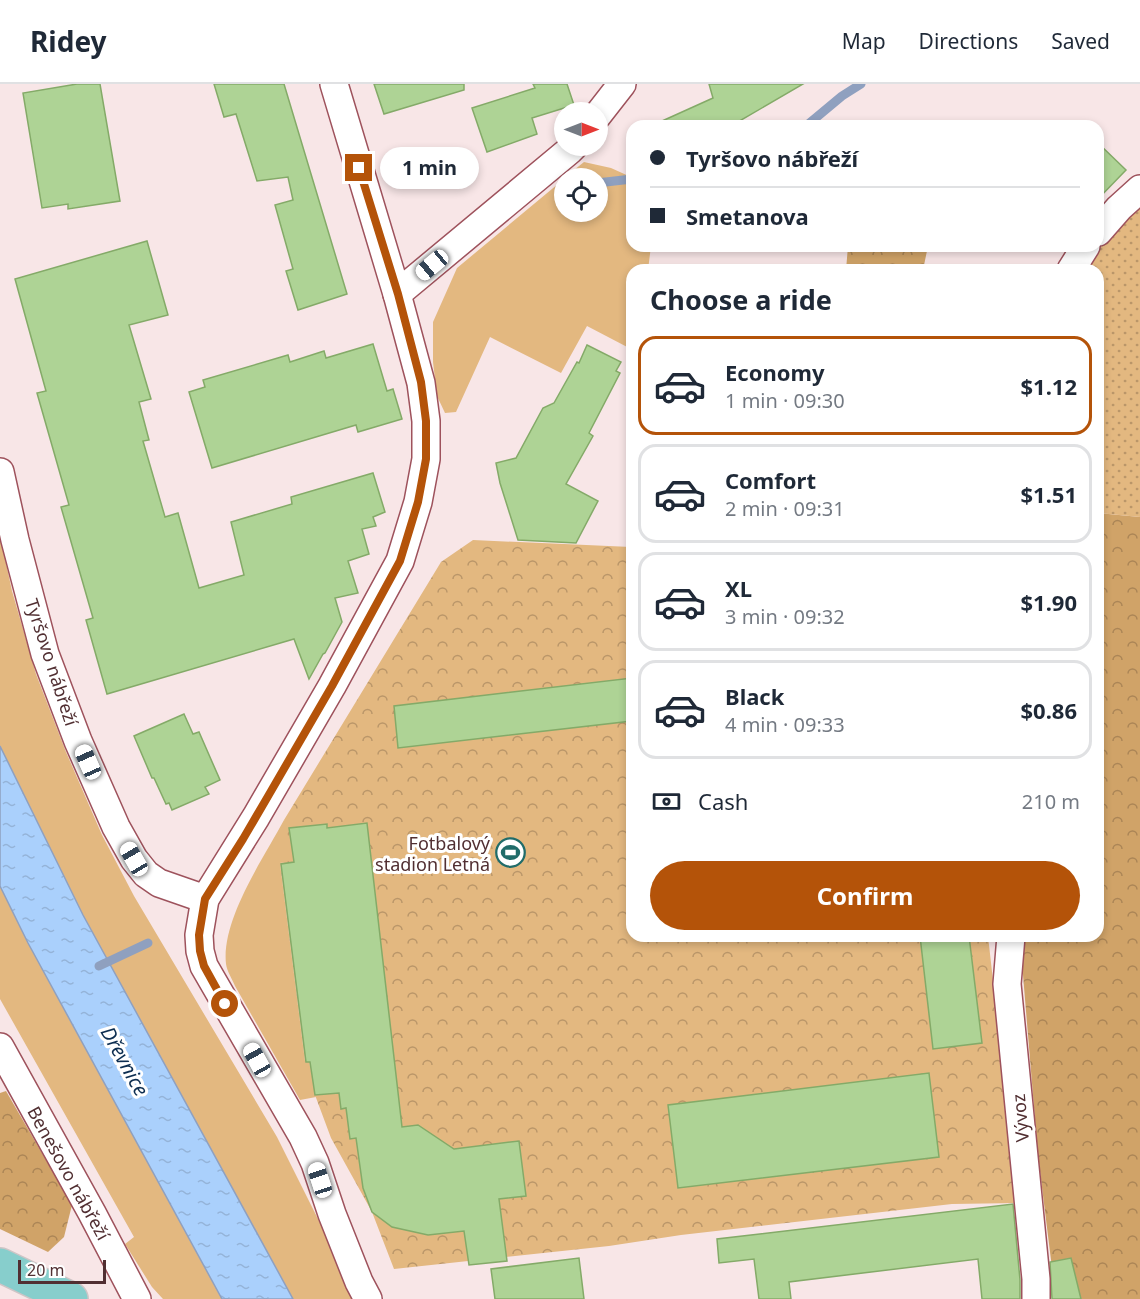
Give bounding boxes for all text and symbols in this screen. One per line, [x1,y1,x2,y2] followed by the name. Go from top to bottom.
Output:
[30,22,107,60] text: Ridey
[842,27,886,55] text: Map
[919,27,1018,55] text: Directions
[1051,27,1110,55] text: Saved
[554,102,608,156] north arrow
[554,102,608,222] map controls
[686,143,858,173] text: Tyršovo nábřeží
[380,147,479,189] callout: 1 min
[345,154,372,181] route end
[402,154,457,181] text: 1 min
[554,168,608,222] button: locate
[686,201,809,231] text: Smetanova
[412,247,452,283] car
[650,281,832,318] text: Choose a ride
[725,357,824,387] text: Economy
[653,359,707,413] icon: car
[1020,371,1077,401] text: $1.12
[725,387,845,414] text: 1 min · 09:30
[725,465,816,495] text: Comfort
[653,467,707,521] icon: car
[1020,479,1077,509] text: $1.51
[725,495,845,522] text: 2 min · 09:31
[725,573,752,603] text: XL
[653,575,707,629] icon: car
[1020,587,1077,617] text: $1.90
[20,595,84,729] street label: Tyršovo nábřeží
[725,603,845,630] text: 3 min · 09:32
[725,681,784,711] text: Black
[653,683,707,737] icon: car
[1020,695,1077,725] text: $0.86
[725,711,845,738] text: 4 min · 09:33
[72,742,104,782] car
[650,785,683,818] icon: cash
[698,786,748,816] text: Cash
[1022,788,1080,815] text: 210 m
[375,831,491,876] place label: Fotbalový stadion Letná
[495,837,527,869] sports icon: Fotbalový stadion Letná
[117,839,151,879] car
[650,861,1080,930] button: Confirm
[211,990,238,1017] route start
[95,1021,155,1101] water label: Dřevnice
[240,1040,274,1080] car
[1006,1093,1034,1143] street label: Vývoz
[22,1102,116,1244] street label: Benešovo nábřeží
[306,1160,334,1200] car
[18,1257,106,1284] scale bar
[27,1259,64,1281] text: 20 m

